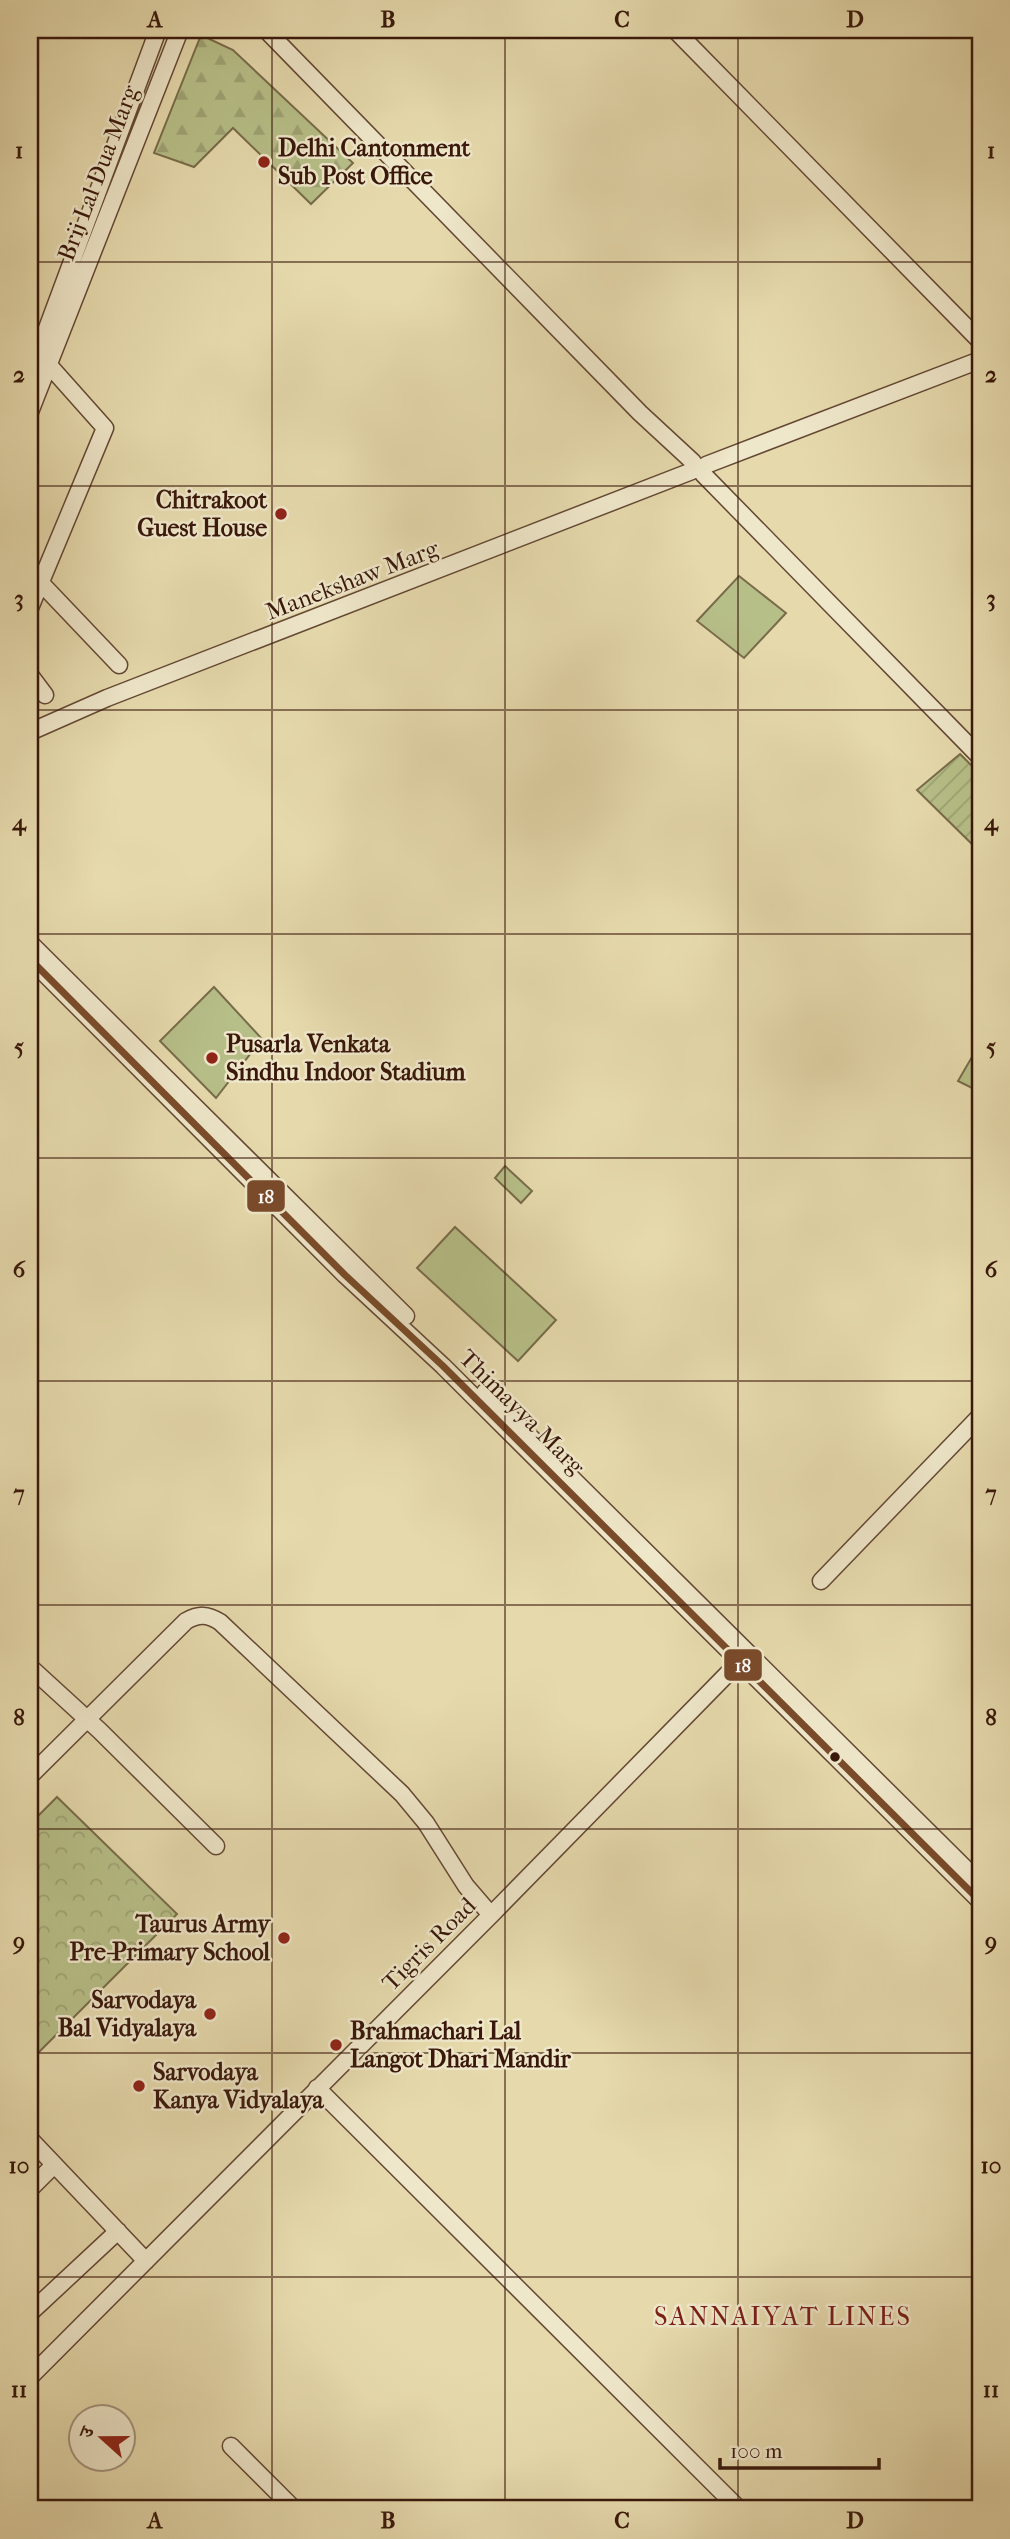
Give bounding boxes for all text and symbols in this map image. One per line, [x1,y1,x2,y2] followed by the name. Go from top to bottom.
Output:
[146,6,164,33] text: A
[381,6,396,33] text: B
[614,6,630,33] text: C
[846,6,864,33] text: D
[52,80,145,265] street label: Brij Lal Dua Marg
[278,134,470,190] place label: Delhi Cantonment Sub Post Office
[15,137,23,164] text: 1
[987,137,995,164] text: 1
[256,154,272,170] marker: Delhi Cantonment Sub Post Office
[13,361,25,388] text: 2
[985,361,997,388] text: 2
[137,486,267,542] place label: Chitrakoot Guest House
[273,506,289,522] marker: Chitrakoot Guest House
[262,534,443,626] street label: Manekshaw Marg
[14,585,24,612] text: 3
[986,585,996,612] text: 3
[11,809,27,836] text: 4
[983,809,999,836] text: 4
[226,1030,467,1086] place label: Pusarla Venkata Sindhu Indoor Stadium
[14,1033,24,1060] text: 5
[986,1033,996,1060] text: 5
[204,1050,220,1066] marker: Pusarla Venkata Sindhu Indoor Stadium
[246,1179,286,1213] line badge: 18
[258,1186,274,1208] text: 18
[13,1256,26,1283] text: 6
[985,1256,998,1283] text: 6
[454,1344,591,1481] street label: Thimayya Marg
[12,1480,25,1507] text: 7
[984,1480,997,1507] text: 7
[723,1648,763,1682] line badge: 18
[735,1655,751,1677] text: 18
[13,1704,25,1731] text: 8
[985,1704,997,1731] text: 8
[828,1750,842,1764] unlabelled marker
[377,1891,482,1996] street label: Tigris Road
[69,1910,271,1966] place label: Taurus Army Pre-Primary School
[12,1928,25,1955] text: 9
[984,1928,997,1955] text: 9
[276,1930,292,1946] marker: Taurus Army Pre-Primary School
[58,1986,197,2042] place label: Sarvodaya Bal Vidyalaya
[202,2006,218,2022] marker: Sarvodaya Bal Vidyalaya
[350,2017,571,2073] place label: Brahmachari Lal Langot Dhari Mandir
[328,2037,344,2053] marker: Brahmachari Lal Langot Dhari Mandir
[153,2058,324,2114] place label: Sarvodaya Kanya Vidyalaya
[131,2078,147,2094] marker: Sarvodaya Kanya Vidyalaya
[9,2152,29,2179] text: 10
[981,2152,1001,2179] text: 10
[654,2301,912,2332] district label: SANNAIYAT LINES
[11,2376,27,2403] text: 11
[983,2376,999,2403] text: 11
[66,2402,136,2472] north arrow
[74,2423,100,2443] text: उ
[720,2427,879,2471] scale bar
[730,2439,783,2463] text: 100 m
[146,2507,164,2534] text: A
[381,2507,396,2534] text: B
[614,2507,630,2534] text: C
[846,2507,864,2534] text: D

